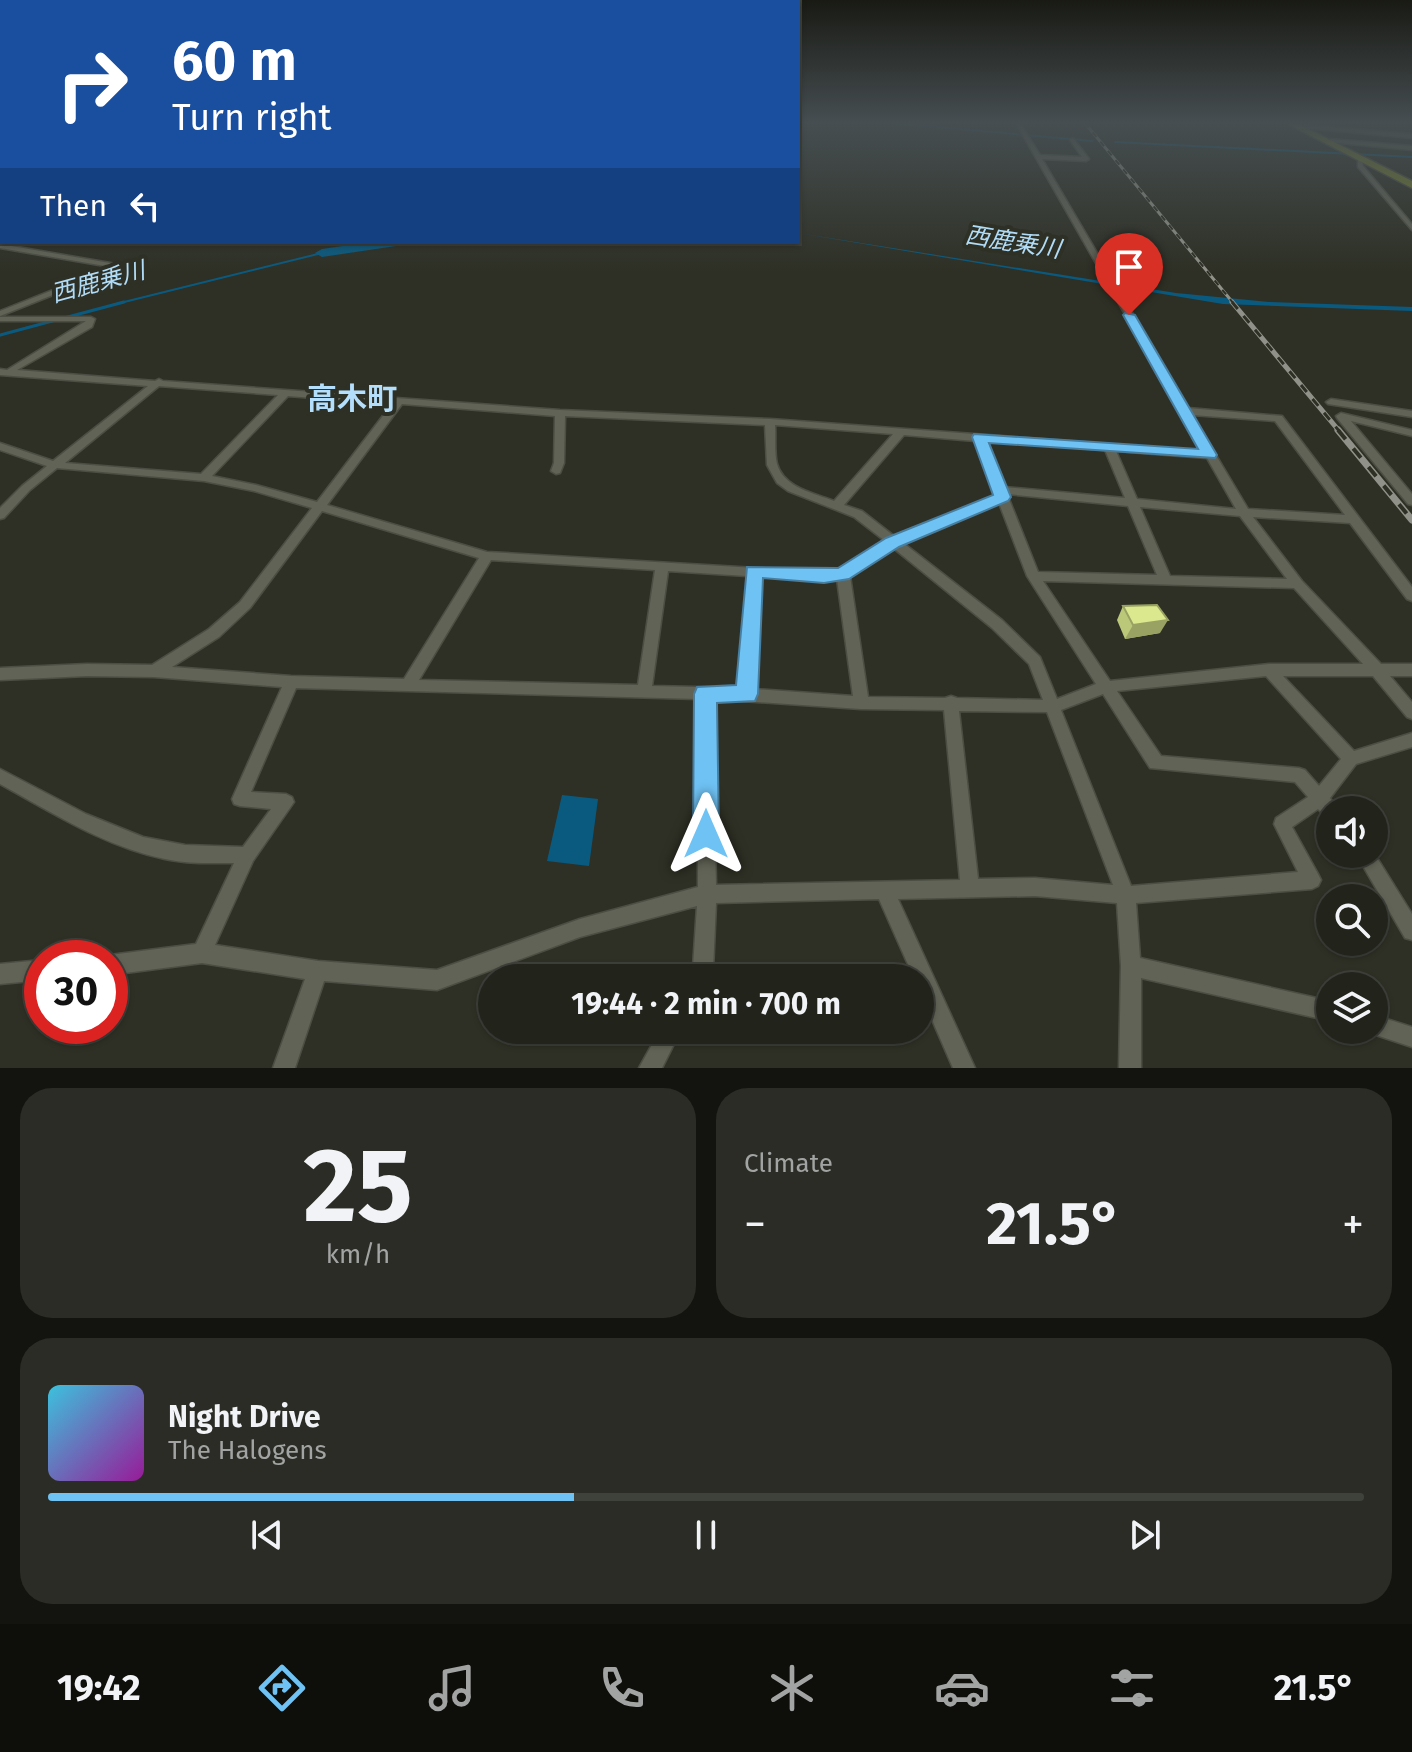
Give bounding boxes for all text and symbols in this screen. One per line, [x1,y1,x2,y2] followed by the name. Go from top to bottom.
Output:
[172,28,297,95] text: 60 m
[40,32,144,136] icon: right
[172,96,332,140] text: Turn right
[123,184,167,228] icon: left
[40,188,107,224] text: Then
[963,221,1066,264] water label: 西鹿乗川
[1095,233,1163,315] pin
[1107,245,1151,289] icon: arrive
[48,255,151,308] water label: 西鹿乗川
[307,381,397,417] district label: 高木町
[664,792,748,876] position arrow
[1316,796,1388,1044] map controls
[1316,796,1388,868] button: sound
[1316,884,1388,956] button: search
[24,940,128,1044] speed limit sign: 30
[1316,972,1388,1044] button: layers
[571,986,841,1022] text: 19:44 · 2 min · 700 m
[303,1124,413,1249] text: 25
[744,1148,833,1179] text: Climate
[986,1188,1122,1260] text: 21.5°
[744,1198,766,1251] text: −
[1342,1198,1364,1251] text: +
[326,1239,390,1270] text: km/h
[168,1399,321,1435] text: Night Drive
[168,1435,327,1466] text: The Halogens
[245,1513,289,1557] icon: previous
[684,1513,728,1557] icon: pause
[1123,1513,1167,1557] icon: next
[254,1660,310,1716] icon: directions
[424,1660,480,1716] icon: music
[594,1660,650,1716] icon: phone
[764,1660,820,1716] icon: climate
[934,1660,990,1716] icon: car
[1104,1660,1160,1716] icon: filters
[57,1666,141,1710] text: 19:42
[1274,1666,1355,1710] text: 21.5°

